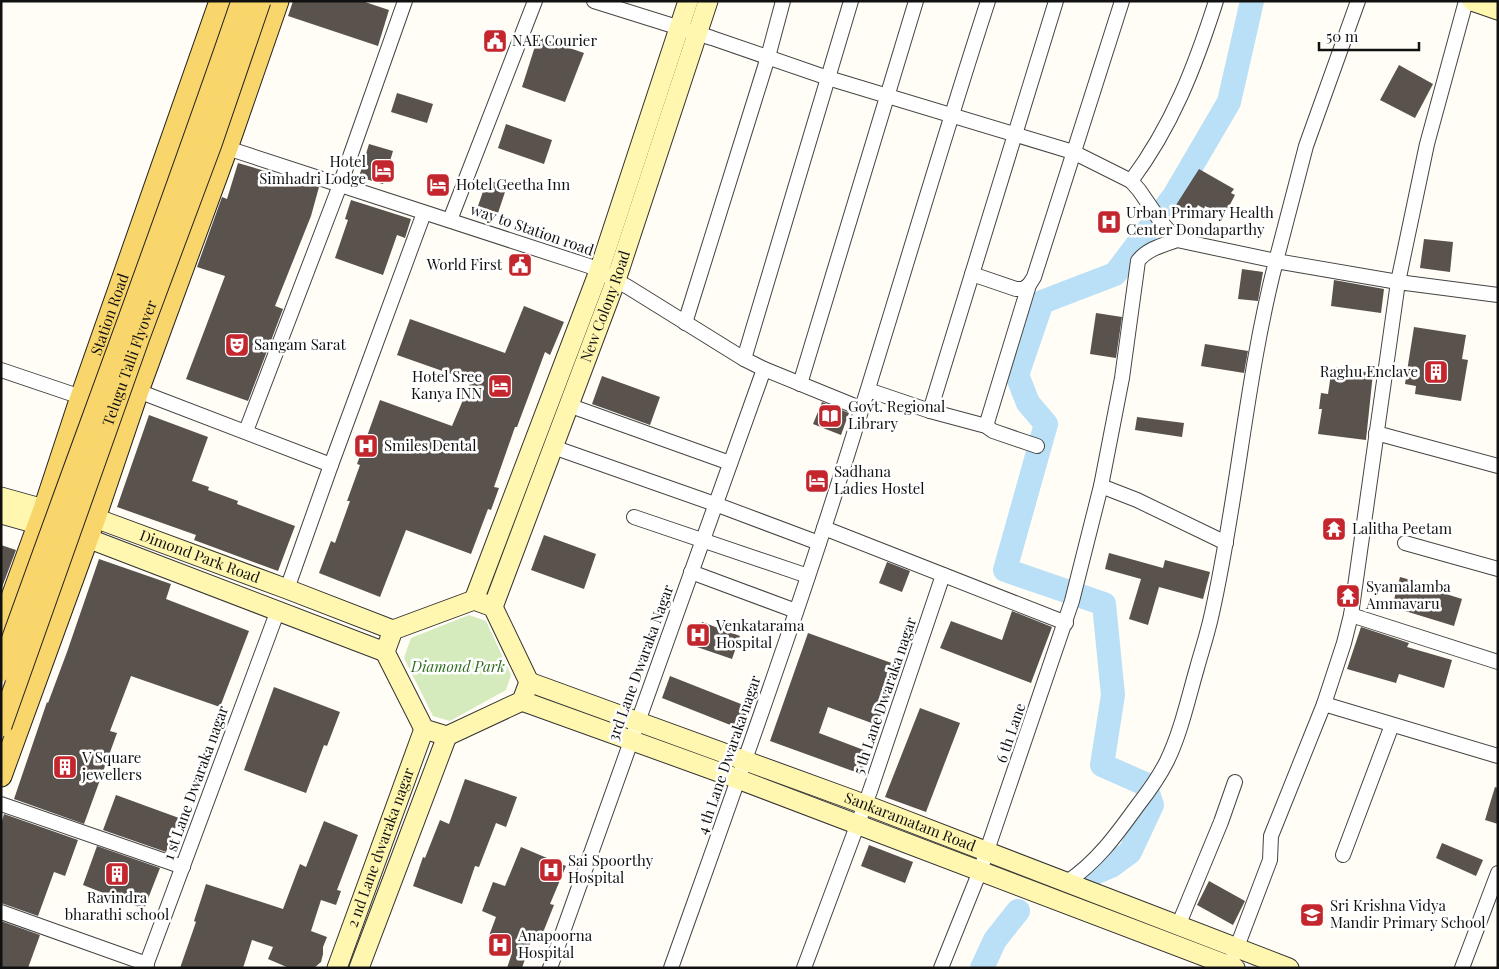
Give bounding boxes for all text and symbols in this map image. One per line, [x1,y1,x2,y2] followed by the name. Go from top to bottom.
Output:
[1319,20,1419,52] scale bar
[1326,26,1359,46] text: 50 m
[482,28,508,54] public building icon: NAE Courier
[512,30,597,50] place label: NAE Courier
[259,151,366,188] place label: Hotel Simhadri Lodge
[370,158,396,184] hotel icon: Hotel Simhadri Lodge
[425,172,451,198] hotel icon: Hotel Geetha Inn
[456,174,570,194] place label: Hotel Geetha Inn
[468,199,597,260] street label: way to Station road
[1126,202,1274,239] place label: Urban Primary Health Center Dondaparthy
[1096,209,1122,235] hospital icon: Urban Primary Health Center Dondaparthy
[575,247,634,365] street label: New Colony Road
[507,252,533,278] public building icon: World First
[426,254,503,274] place label: World First
[85,270,133,358] street label: Station Road
[97,297,161,429] street label: Telugu Talli Flyover
[224,332,250,358] theatre icon: Sangam Sarat
[254,334,346,354] place label: Sangam Sarat
[1423,359,1449,385] building icon: Raghu Enclave
[1320,361,1418,381] place label: Raghu Enclave
[411,366,482,403] place label: Hotel Sree Kanya INN
[487,373,513,399] hotel icon: Hotel Sree Kanya INN
[848,396,945,433] place label: Govt. Regional Library
[817,403,843,429] library icon: Govt. Regional Library
[353,433,379,459] hospital icon: Smiles Dental
[384,435,476,455] place label: Smiles Dental
[834,461,925,498] place label: Sadhana Ladies Hostel
[804,468,830,494] hotel icon: Sadhana Ladies Hostel
[1321,516,1347,542] temple icon: Lalitha Peetam
[1352,518,1453,538] place label: Lalitha Peetam
[137,524,263,587] street label: Dimond Park Road
[1365,576,1451,613] place label: Syamalamba Ammavaru
[602,581,678,744] street label: 3rd Lane Dwaraka Nagar
[1335,583,1361,609] temple icon: Syamalamba Ammavaru
[848,614,921,777] street label: 5 th Lane Dwaraka nagar
[715,615,805,652] place label: Venkatarama Hospital
[685,622,711,648] hospital icon: Venkatarama Hospital
[410,656,505,676] park label: Diamond Park
[691,672,765,837] street label: 4 th Lane Dwaraka nagar
[991,700,1030,765] street label: 6 th Lane
[158,702,232,863] street label: 1 st Lane Dwaraka nagar
[81,747,142,784] place label: V Square jewellers
[52,754,78,780] building icon: V Square jewellers
[342,765,418,930] street label: 2 nd Lane dwaraka nagar
[842,787,979,856] street label: Sankaramatam Road
[568,850,654,887] place label: Sai Spoorthy Hospital
[538,857,564,883] hospital icon: Sai Spoorthy Hospital
[104,861,130,887] building icon: Ravindra bharathi school
[65,887,169,924] place label: Ravindra bharathi school
[1330,895,1486,932] place label: Sri Krishna Vidya Mandir Primary School
[1299,902,1325,928] school or university icon: Sri Krishna Vidya Mandir Primary School
[517,925,593,962] place label: Anapoorna Hospital
[487,932,513,958] hospital icon: Anapoorna Hospital

